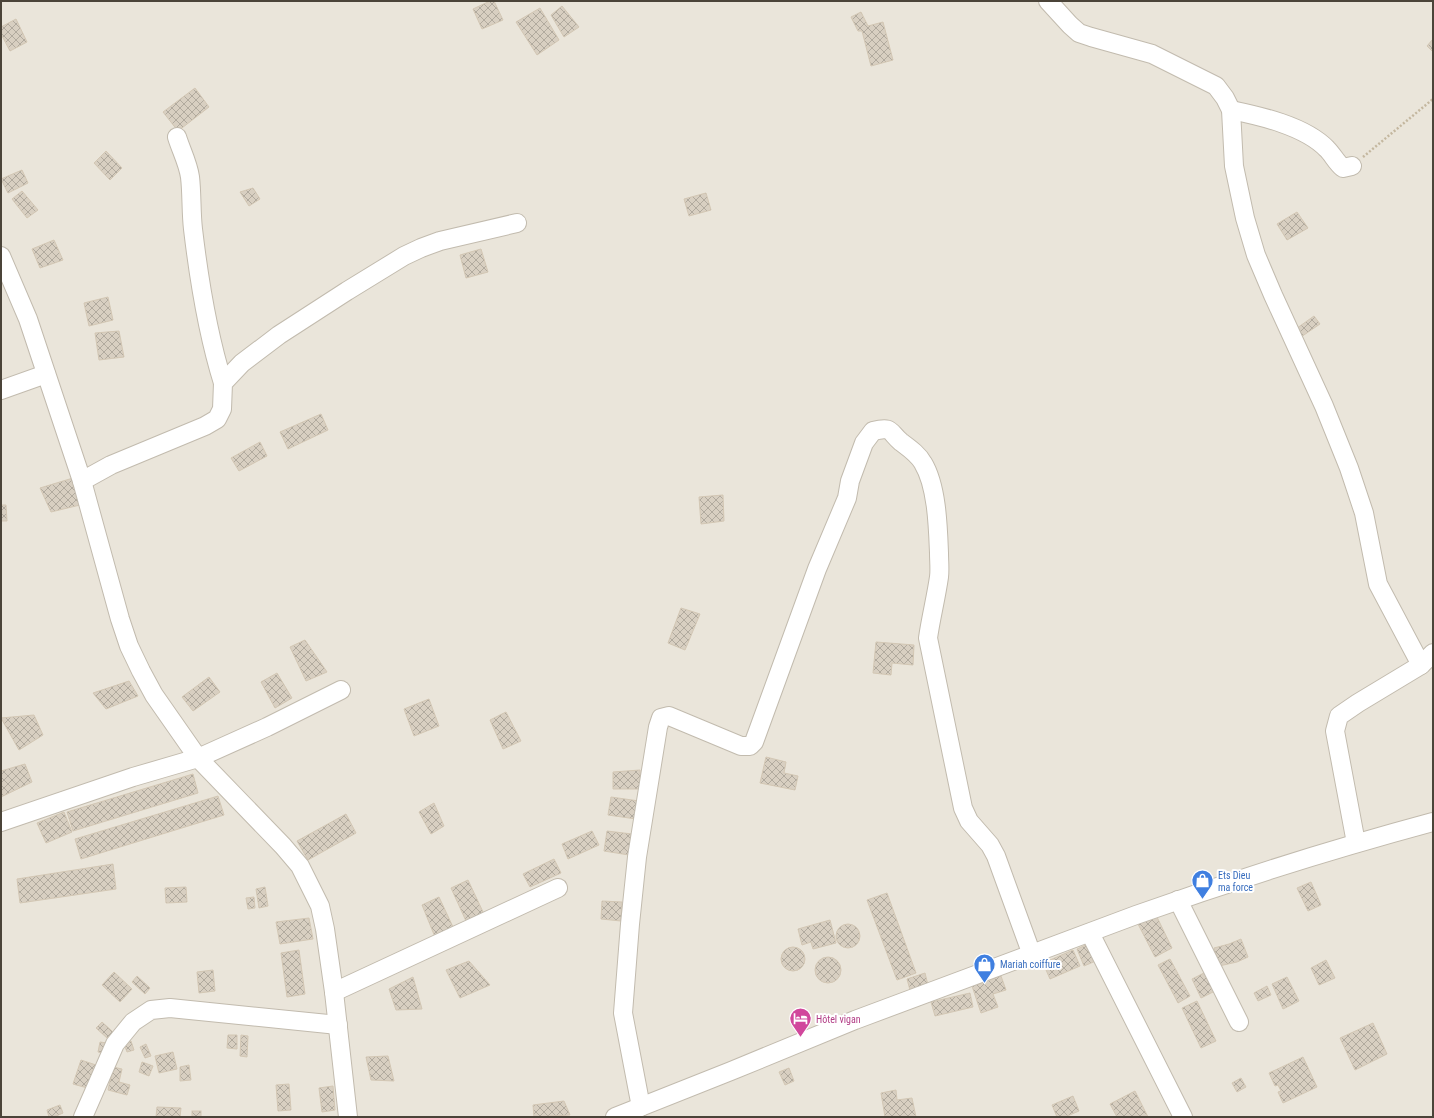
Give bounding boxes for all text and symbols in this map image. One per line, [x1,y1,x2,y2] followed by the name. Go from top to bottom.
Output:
[1189,868,1215,901] shop icon: Ets Dieu ma force
[1218,870,1253,893] place label: Ets Dieu ma force
[971,951,997,984] shop icon: Mariah coiffure
[1000,959,1061,970] place label: Mariah coiffure
[788,1006,814,1039] hotel icon: Hôtel vigan
[816,1014,861,1025] place label: Hôtel vigan

